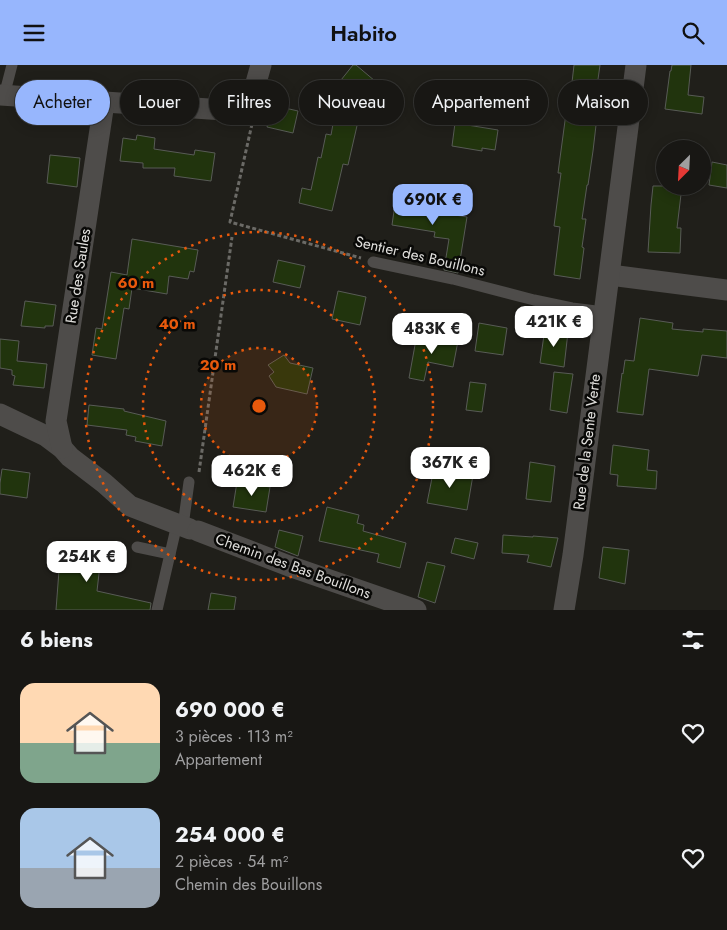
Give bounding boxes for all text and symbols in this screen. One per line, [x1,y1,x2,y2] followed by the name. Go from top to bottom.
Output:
[330,17,397,49] text: Habito
[20,19,48,47] icon: menu
[679,19,707,47] icon: search
[15,80,110,125] chip: Acheter
[120,80,199,125] chip: Louer
[209,80,289,125] chip: Filtres
[299,80,404,125] chip: Nouveau
[414,80,548,125] chip: Appartement
[558,80,648,125] chip: Maison
[656,140,711,195] north arrow
[656,140,711,195] map controls
[392,184,474,226] pin: 690K €
[404,188,462,211] text: 690K €
[60,227,96,325] street label: Rue des Saules
[353,230,487,282] street label: Sentier des Bouillons
[118,272,154,294] text: 60 m
[513,305,595,348] pin: 421K €
[526,310,582,333] text: 421K €
[158,313,196,335] text: 40 m
[391,313,473,355] pin: 483K €
[403,317,461,340] text: 483K €
[200,354,236,376] text: 20 m
[568,372,606,511] street label: Rue de la Sente Verte
[250,397,268,415] centre of rings
[409,447,491,489] pin: 367K €
[422,451,478,474] text: 367K €
[211,455,293,497] pin: 462K €
[223,459,281,482] text: 462K €
[212,528,374,604] street label: Chemin des Bas Bouillons
[46,541,128,583] pin: 254K €
[58,545,116,568] text: 254K €
[20,625,93,655] text: 6 biens
[679,626,707,654] icon: filters
[175,695,285,725] text: 690 000 €
[60,703,120,763] icon: home
[679,719,707,747] icon: heart
[175,725,293,748] text: 3 pièces · 113 m²
[175,748,262,771] text: Appartement
[175,820,285,850] text: 254 000 €
[60,828,120,888] icon: home
[679,844,707,872] icon: heart
[175,850,288,873] text: 2 pièces · 54 m²
[175,873,322,896] text: Chemin des Bouillons

